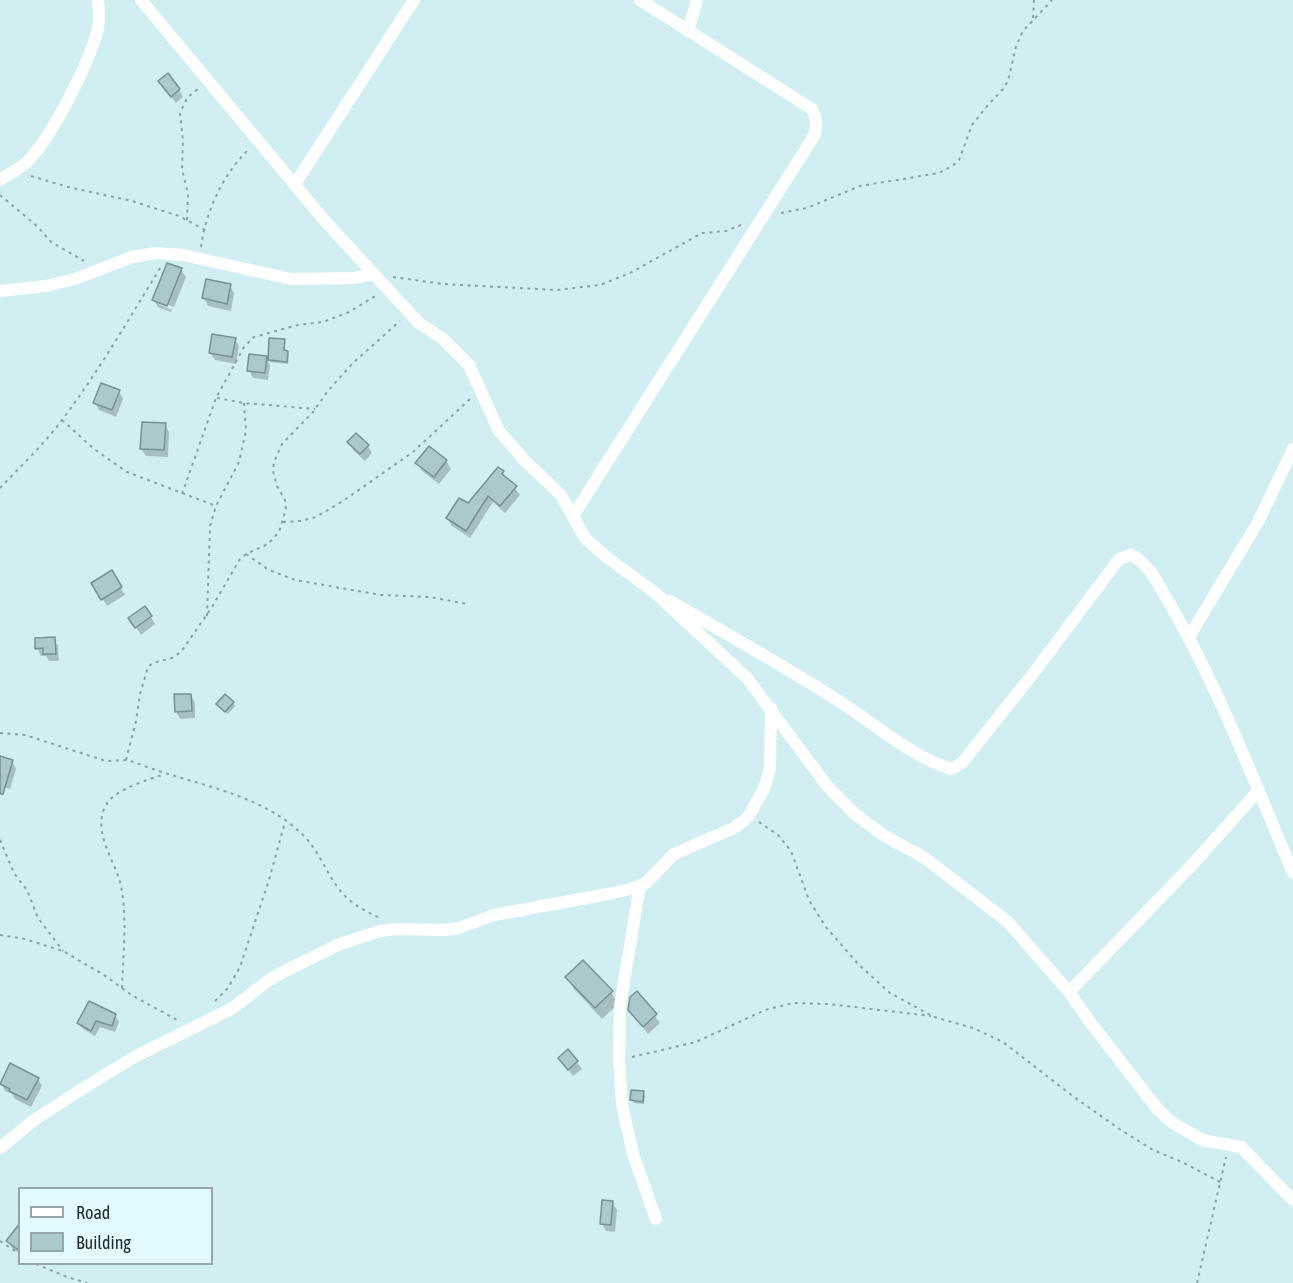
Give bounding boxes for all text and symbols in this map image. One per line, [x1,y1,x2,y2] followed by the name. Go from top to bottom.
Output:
[18,1187,213,1265] legend
[76,1202,110,1223] text: Road
[76,1232,131,1253] text: Building

